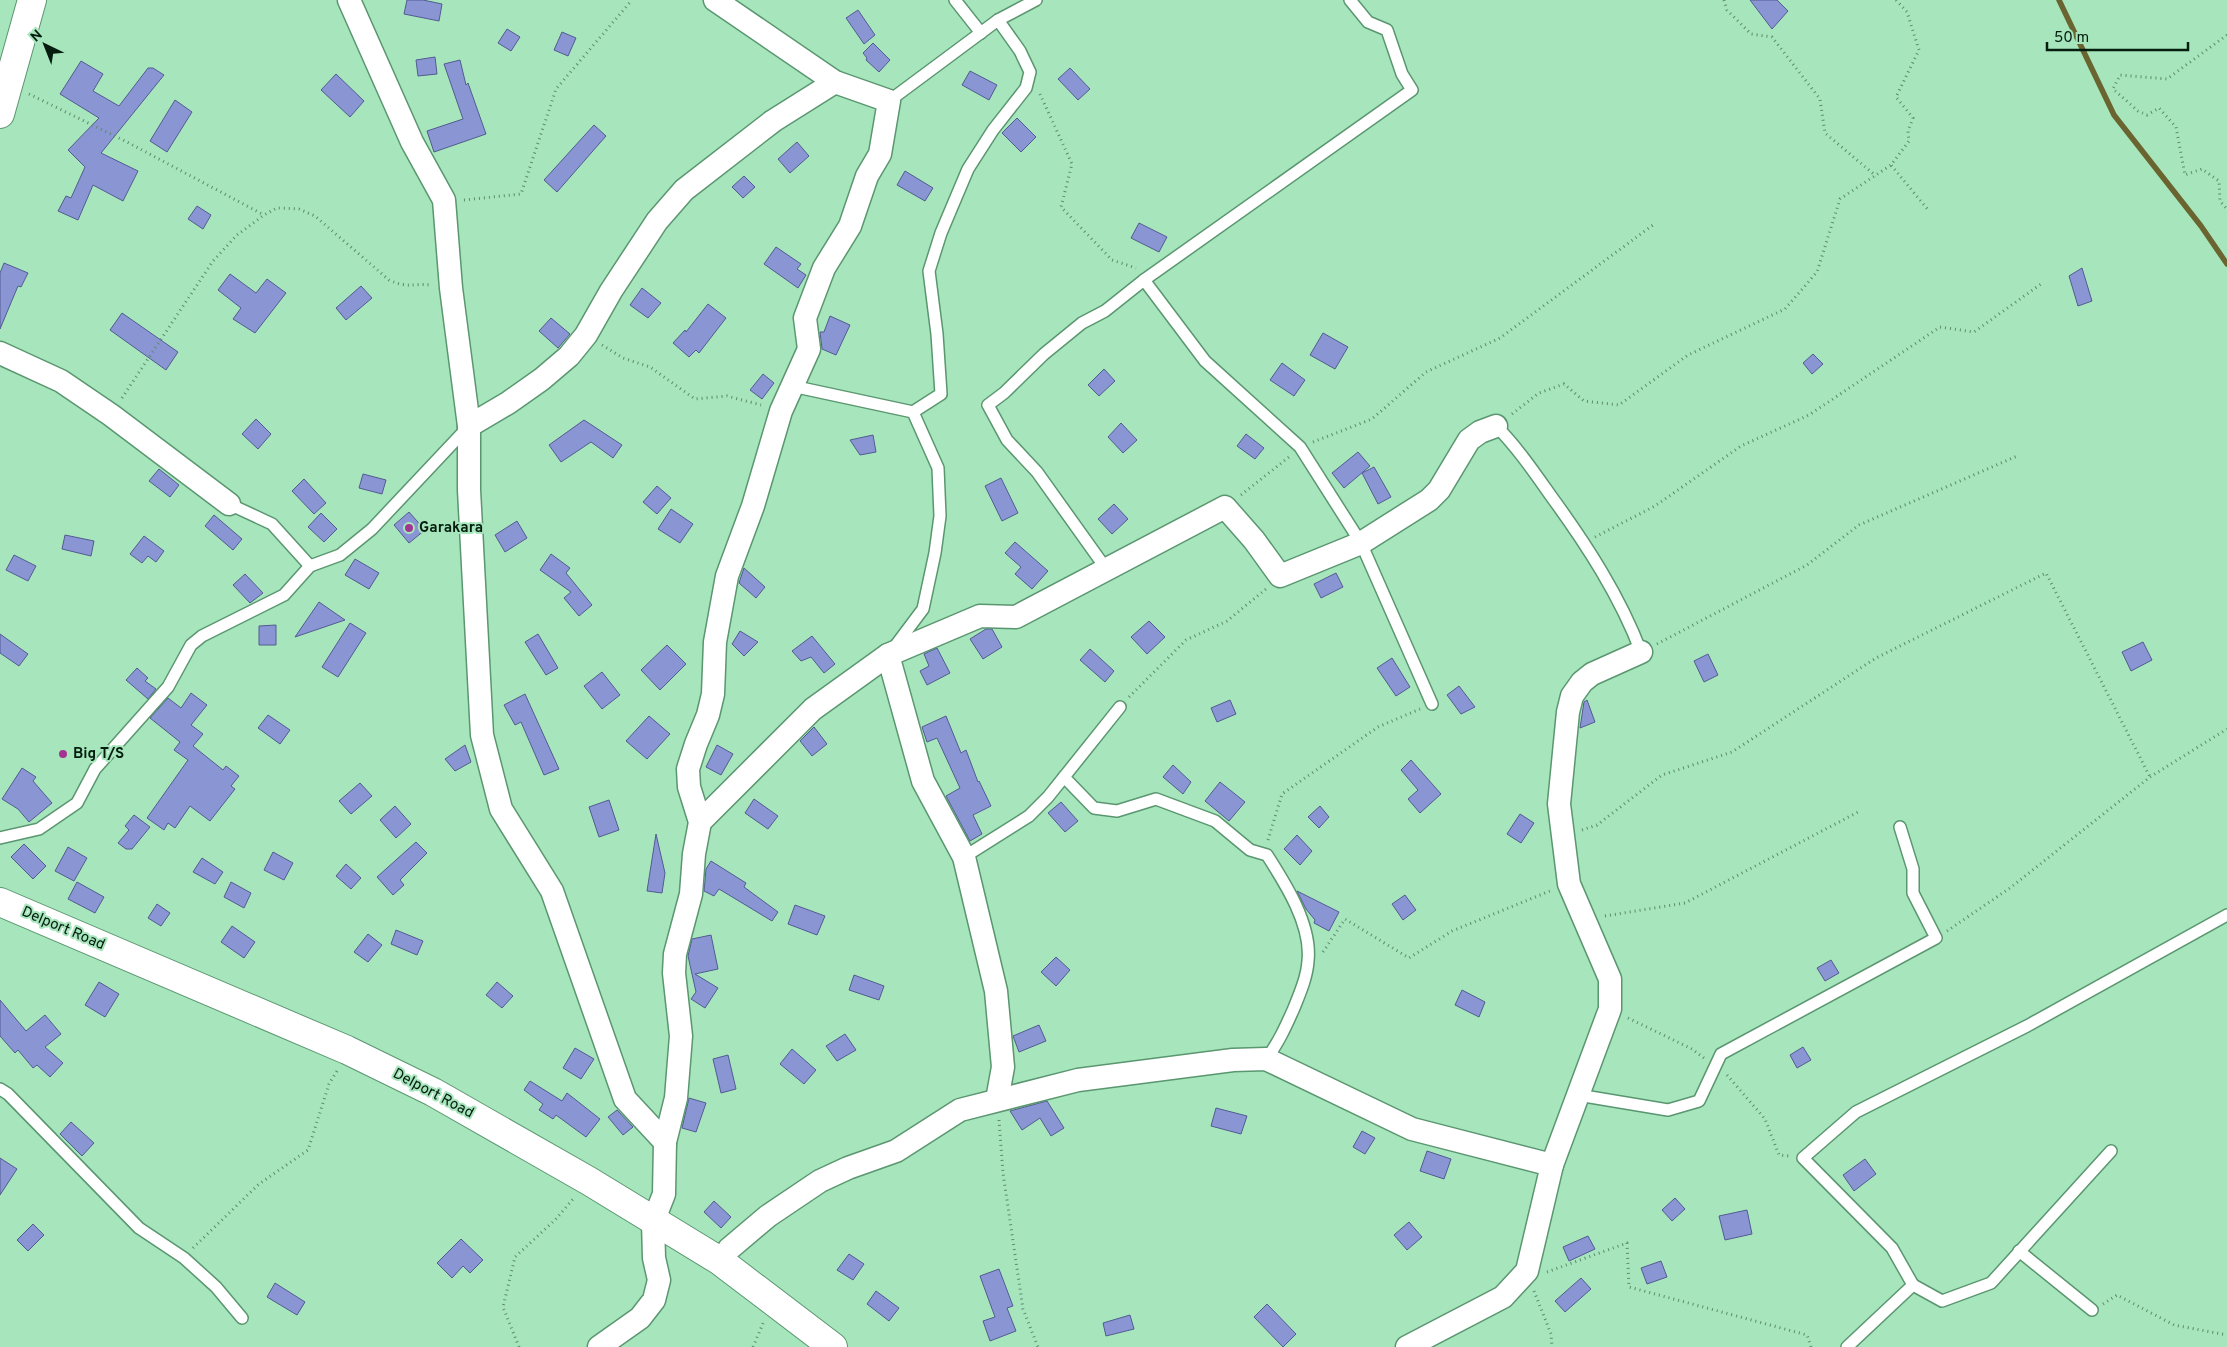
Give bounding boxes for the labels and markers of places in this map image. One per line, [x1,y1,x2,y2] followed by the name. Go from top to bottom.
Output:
[419,519,483,538] place label: Garakara
[403,522,415,534] marker: Garakara
[73,745,124,764] place label: Big T/S
[57,748,69,760] marker: Big T/S

